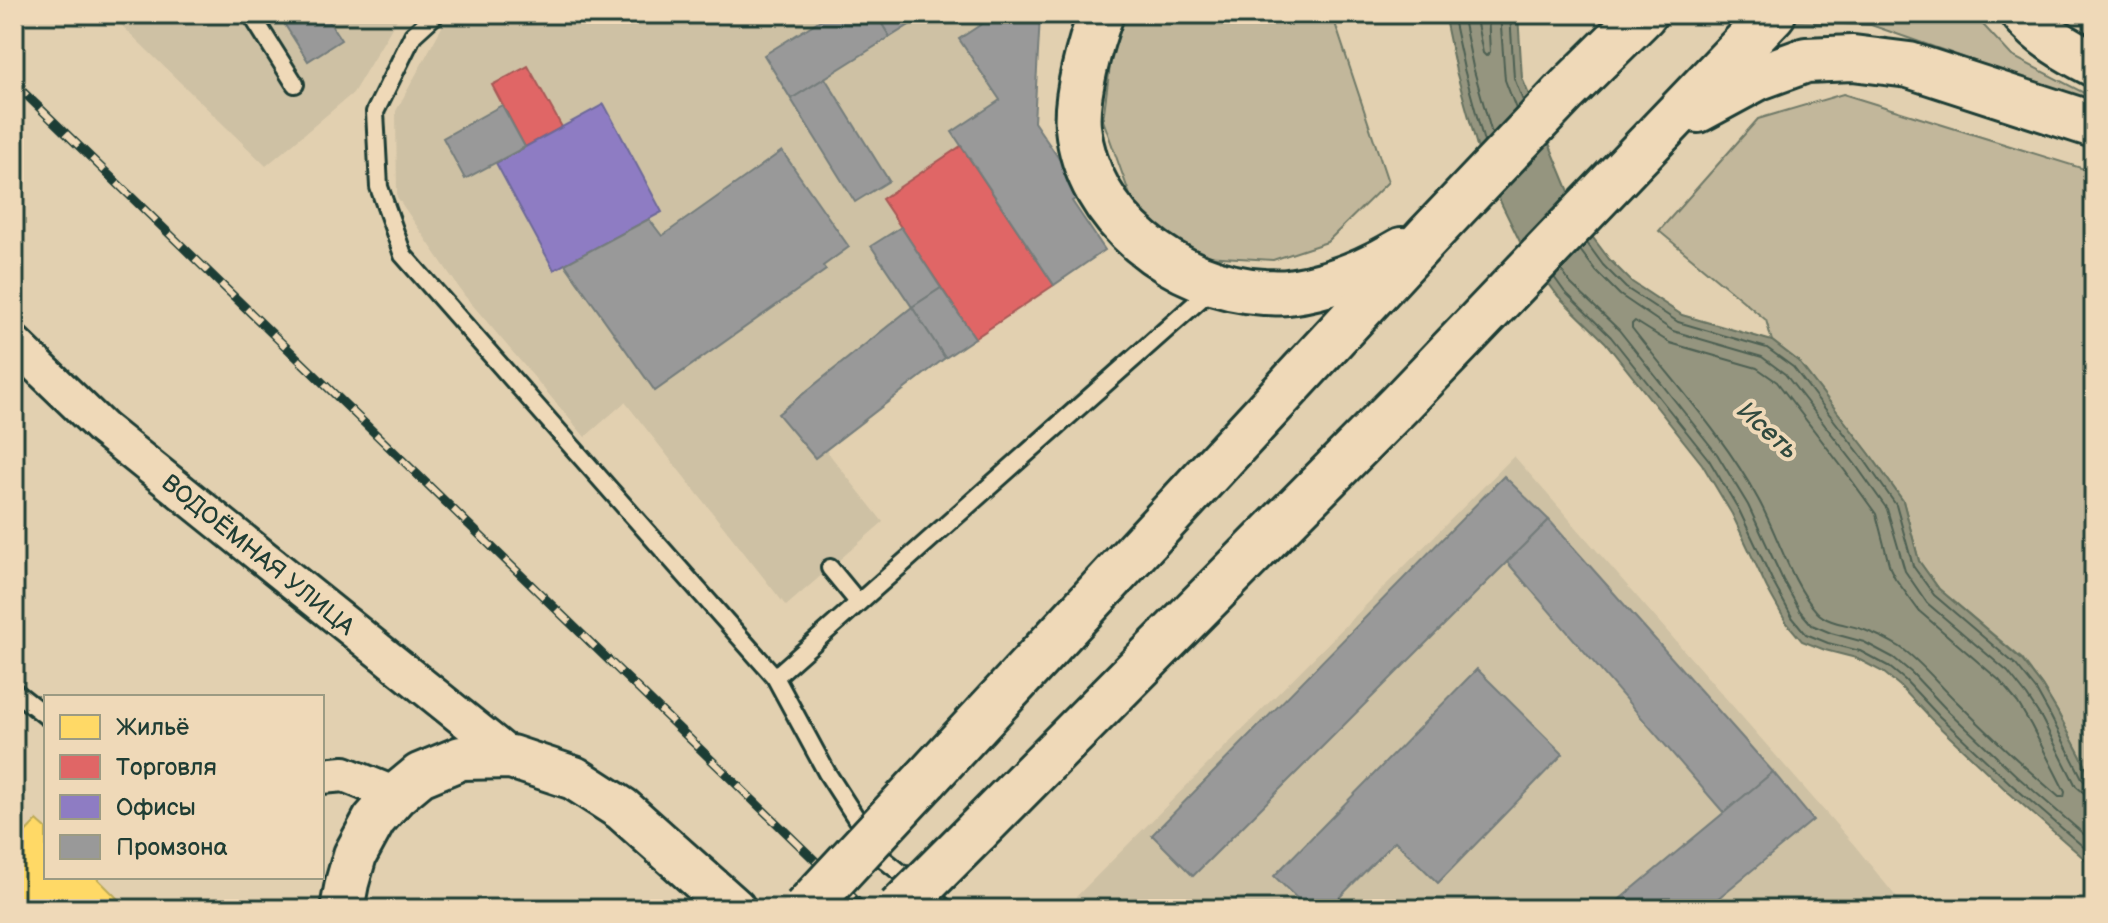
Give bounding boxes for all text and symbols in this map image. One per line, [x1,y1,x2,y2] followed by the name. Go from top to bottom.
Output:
[1730,396,1804,466] water label: Исеть
[156,468,360,642] street label: ВОДОЁМНАЯ УЛИЦА
[44,695,324,879] legend
[116,713,189,742] text: Жильё
[116,753,217,782] text: Торговля
[116,793,196,822] text: Офисы
[116,833,228,862] text: Промзона

